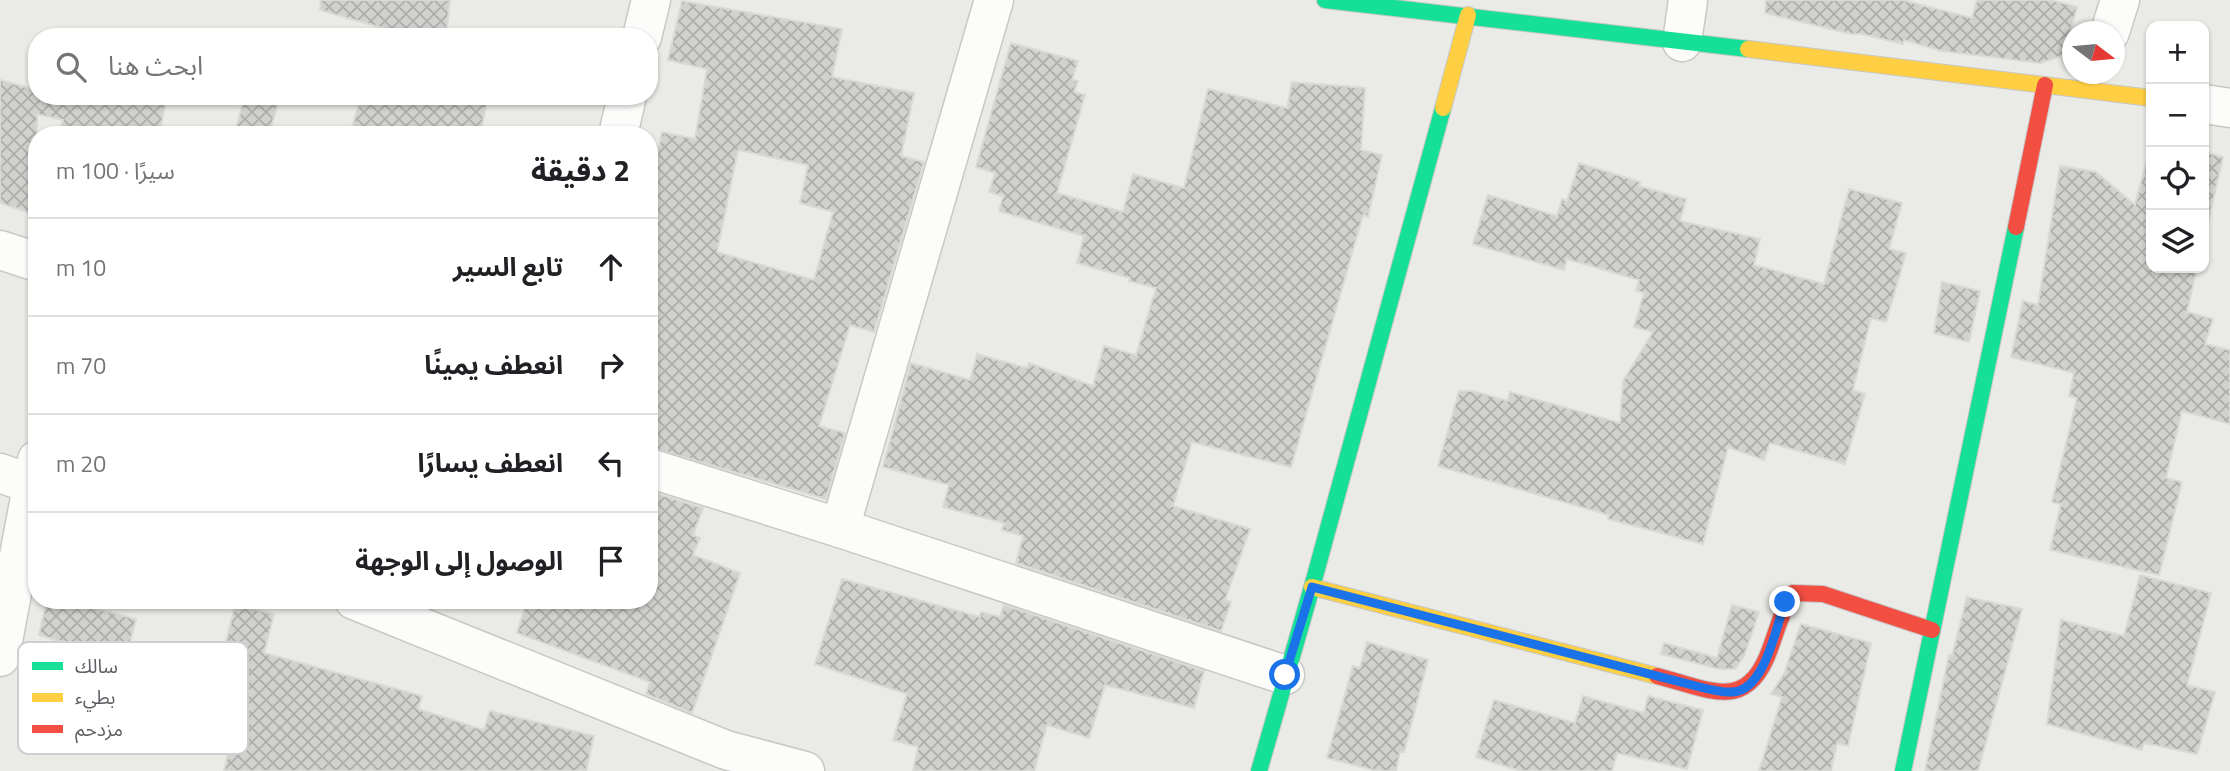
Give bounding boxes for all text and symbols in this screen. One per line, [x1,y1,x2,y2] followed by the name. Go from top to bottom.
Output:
[2062,21,2125,84] north arrow
[2146,21,2209,273] map controls
[2146,21,2209,84] button: +
[28,28,658,105] search box
[108,46,203,85] text: ابحث هنا
[52,48,90,86] icon: search
[2146,84,2209,147] button: −
[531,147,630,193] text: 2 دقيقة
[2146,147,2209,210] button: locate
[56,153,175,188] text: سيرًا · 100 m
[2146,210,2209,273] button: layers
[453,247,563,286] text: تابع السير
[592,248,630,286] icon: ahead
[56,250,106,285] text: 10 m
[424,345,563,384] text: انعطف يمينًا
[592,346,630,384] icon: right
[56,348,106,383] text: 70 m
[418,443,563,482] text: انعطف يسارًا
[592,444,630,482] icon: left
[56,446,106,481] text: 20 m
[355,541,563,580] text: الوصول إلى الوجهة
[592,542,630,580] icon: arrive
[1769,586,1800,617] route end
[18,642,248,754] legend
[75,651,118,680] text: سالك
[1269,659,1300,690] route start
[75,682,115,712] text: بطيء
[75,714,123,744] text: مزدحم

